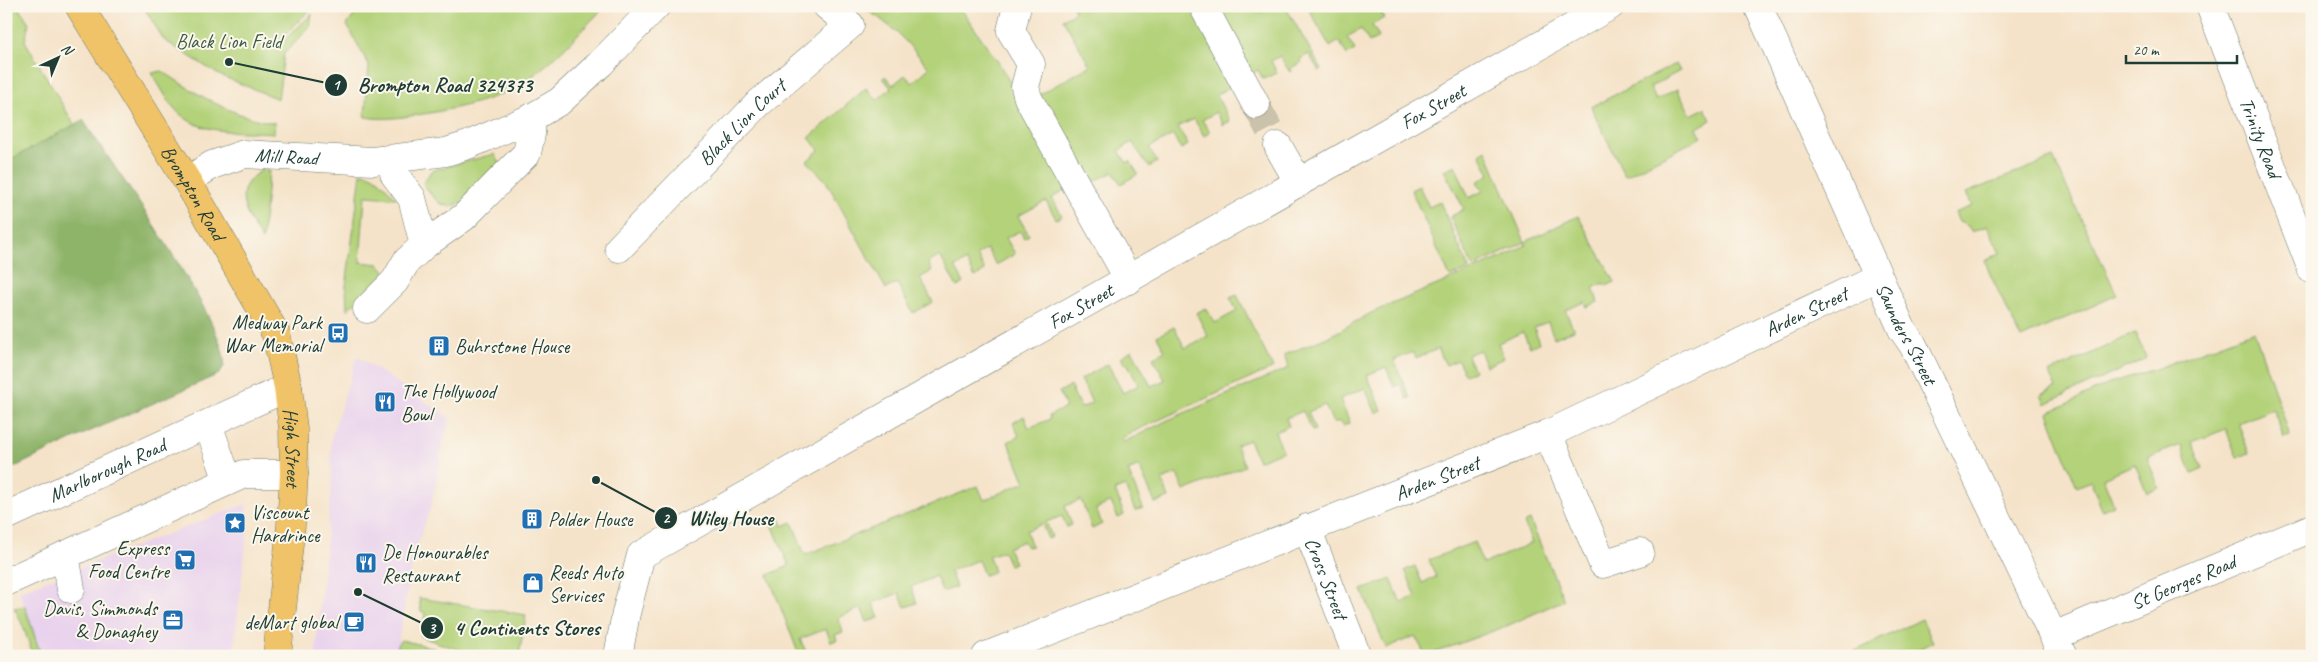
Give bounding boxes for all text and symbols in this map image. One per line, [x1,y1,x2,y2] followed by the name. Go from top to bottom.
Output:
[176,29,285,54] park label: Black Lion Field
[32,32,82,82] north arrow
[2126,32,2237,64] scale bar
[58,40,77,60] text: N
[2133,41,2160,60] text: 20 m
[323,67,542,103] callout: Brompton Road 324373
[693,71,793,171] street label: Black Lion Court
[358,72,535,98] text: Brompton Road 324373
[333,76,342,95] text: 1
[1396,77,1472,135] street label: Fox Street
[2234,94,2289,184] street label: Trinity Road
[155,141,233,247] street label: Brompton Road
[254,142,322,171] street label: Mill Road
[1044,276,1120,334] street label: Fox Street
[1761,279,1855,342] street label: Arden Street
[1871,279,1944,391] street label: Saunders Street
[224,310,326,358] place label: Medway Park War Memorial
[326,321,350,345] bus stop icon: Medway Park War Memorial
[427,334,451,358] building icon: Buhrstone House
[455,334,571,359] place label: Buhrstone House
[401,379,499,427] place label: The Hollywood Bowl
[373,390,397,414] restaurant icon: The Hollywood Bowl
[278,407,307,491] street label: High Street
[44,431,172,507] street label: Marlborough Road
[1391,449,1486,506] street label: Arden Street
[251,500,321,548] place label: Viscount Hardrince
[654,500,783,536] callout: Wiley House
[689,505,775,532] text: Wiley House
[520,507,544,531] building icon: Polder House
[548,507,634,532] place label: Polder House
[663,509,671,528] text: 2
[223,511,247,535] place icon: Viscount Hardrince
[1299,534,1355,626] street label: Cross Street
[88,536,171,584] place label: Express Food Centre
[382,540,490,588] place label: De Honourables Restaurant
[173,548,197,572] supermarket icon: Express Food Centre
[2127,548,2242,615] street label: St Georges Road
[354,551,378,575] restaurant icon: De Honourables Restaurant
[549,560,624,608] place label: Reeds Auto Services
[521,571,545,595] shop icon: Reeds Auto Services
[43,596,159,644] place label: Davis, Simmonds & Donaghey
[161,608,185,632] office icon: Davis, Simmonds & Donaghey
[244,610,342,635] place label: deMart global
[342,610,366,634] cafe icon: deMart global
[419,610,610,646] callout: 4 Continents Stores
[454,615,603,641] text: 4 Continents Stores
[429,619,437,638] text: 3

